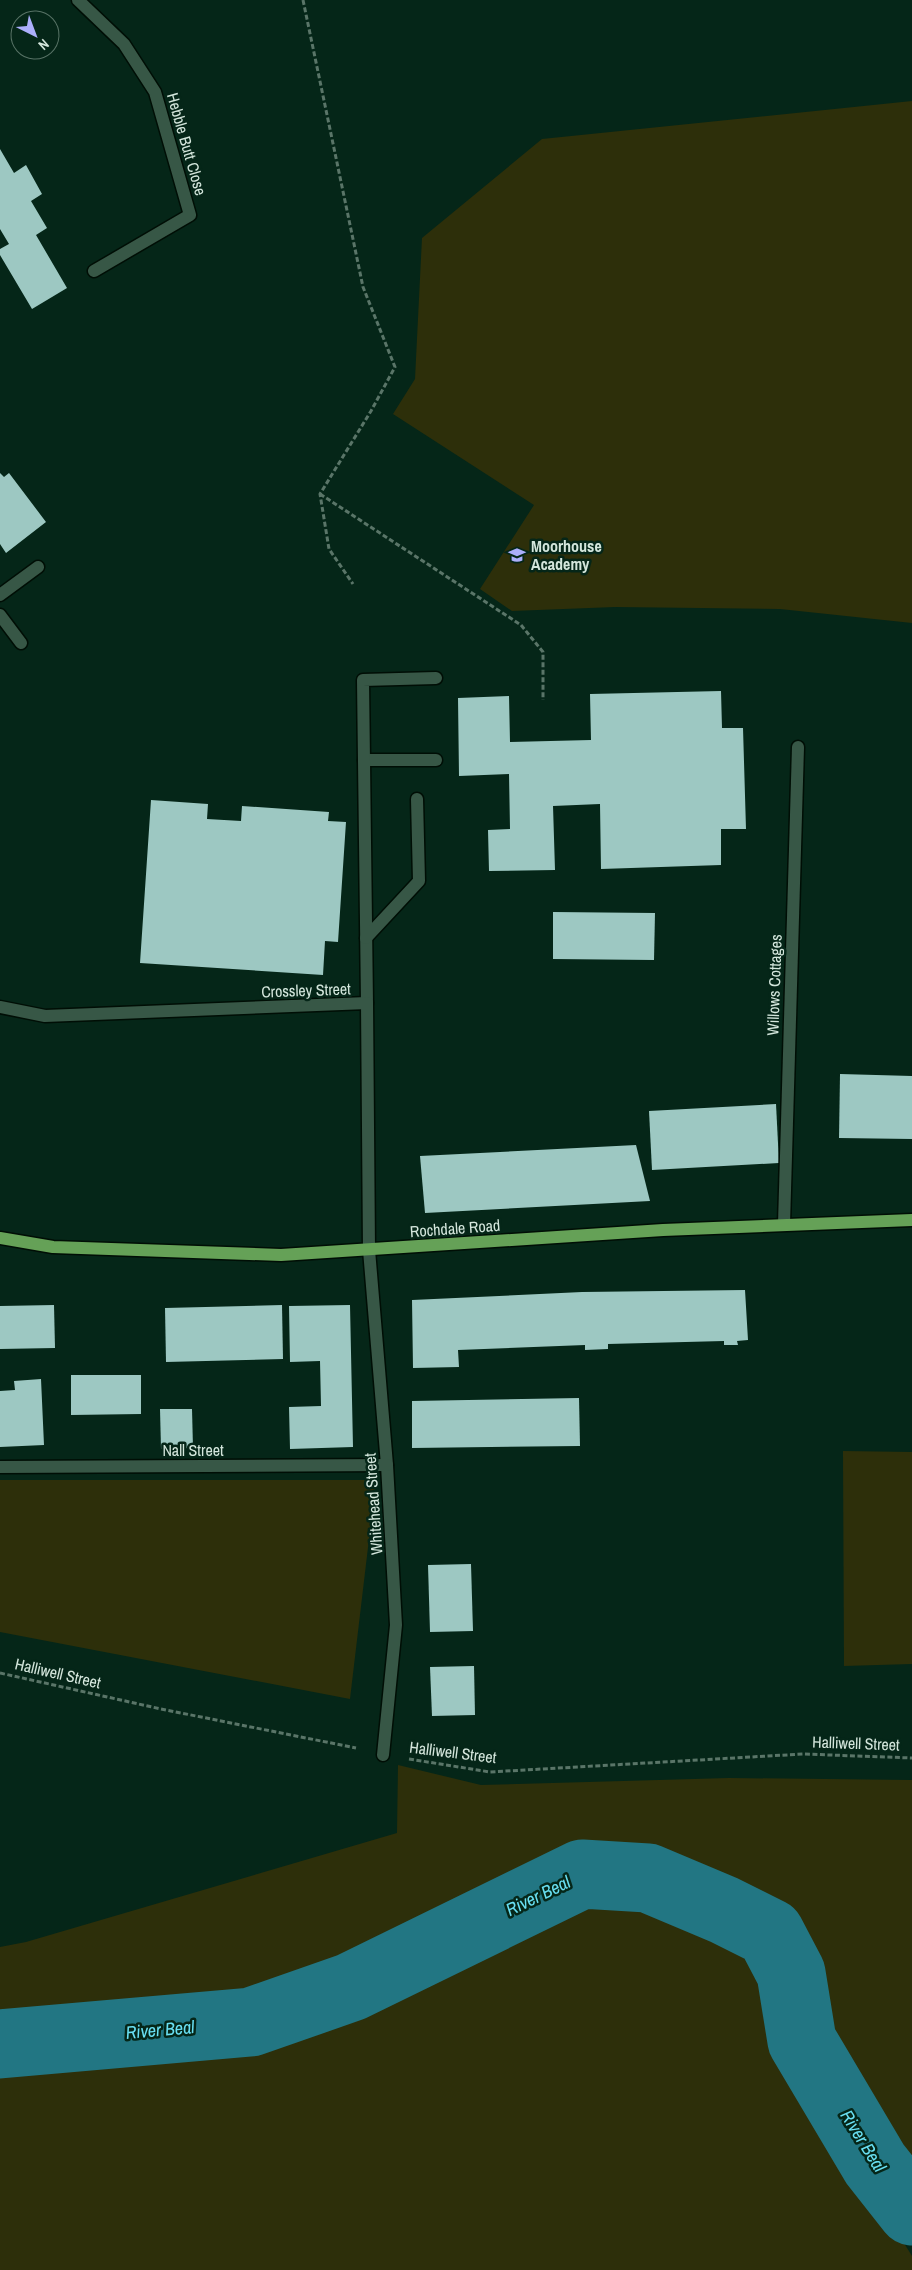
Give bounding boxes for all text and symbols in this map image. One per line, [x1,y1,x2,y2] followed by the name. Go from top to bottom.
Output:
[10,10,60,60] north arrow
[35,35,53,54] text: N
[162,90,212,198] street label: Hebble Butt Close
[531,535,602,575] place label: Moorhouse Academy
[507,545,527,565] school or university icon: Moorhouse Academy
[761,934,787,1036] street label: Willows Cottages
[261,977,352,1003] street label: Crossley Street
[409,1214,501,1242] street label: Rochdale Road
[162,1439,224,1461] street label: Nall Street
[358,1452,388,1556] street label: Whitehead Street
[13,1652,103,1694] street label: Halliwell Street
[812,1730,900,1756] street label: Halliwell Street
[408,1736,498,1768] street label: Halliwell Street
[501,1869,575,1922] water label: River Beal
[125,2014,196,2045] water label: River Beal
[835,2105,893,2177] water label: River Beal

